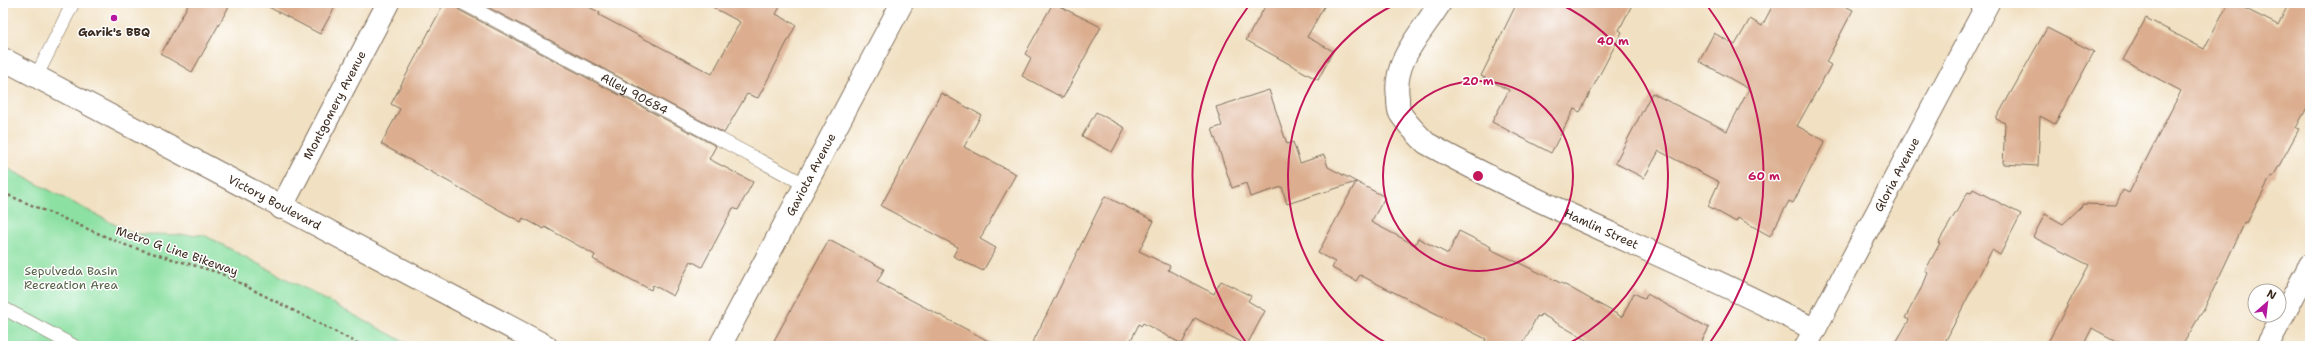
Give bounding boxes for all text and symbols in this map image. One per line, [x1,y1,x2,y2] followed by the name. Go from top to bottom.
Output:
[109,13,119,23] marker: Garik's BBQ
[78,24,150,40] place label: Garik's BBQ
[1597,33,1629,49] text: 40 m
[300,48,370,162] street label: Montgomery Avenue
[598,69,671,118] street label: Alley 90684
[1462,73,1494,89] text: 20 m
[782,130,840,219] street label: Gaviota Avenue
[1871,134,1923,215] street label: Gloria Avenue
[1748,168,1780,184] text: 60 m
[1471,169,1485,183] centre of rings
[225,171,324,234] street label: Victory Boulevard
[1562,205,1641,253] street label: Hamlin Street
[114,223,240,279] street label: Metro G Line Bikeway
[24,263,119,293] park label: Sepulveda Basin Recreation Area
[2247,283,2287,323] north arrow
[2264,286,2279,303] text: N

